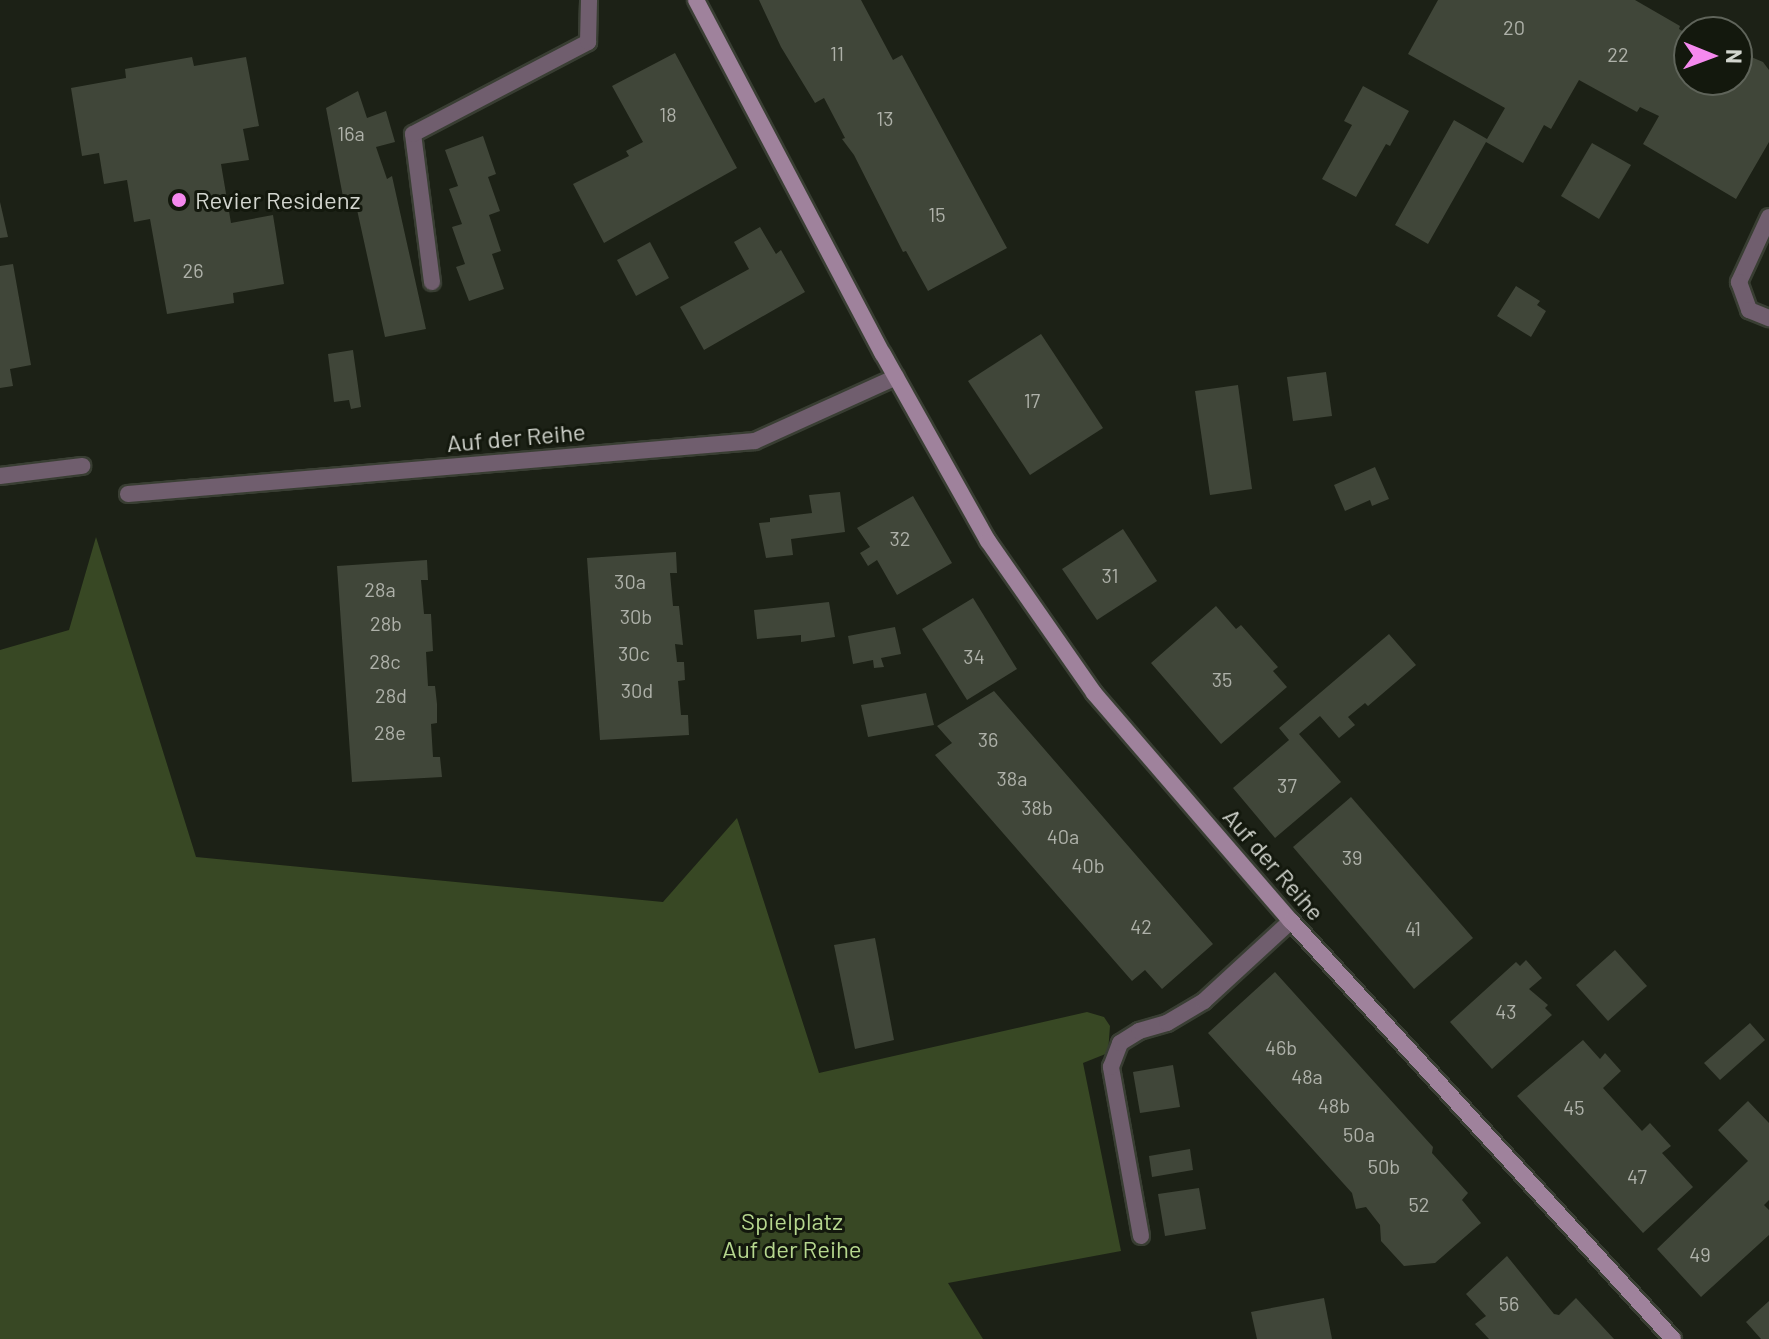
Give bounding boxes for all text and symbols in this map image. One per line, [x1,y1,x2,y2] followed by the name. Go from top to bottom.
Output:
[1503,15,1525,39] house number: 20
[1673,16,1753,96] north arrow
[830,41,844,65] house number: 11
[1607,42,1629,66] house number: 22
[1722,49,1748,64] text: N
[659,102,677,126] house number: 18
[876,106,894,130] house number: 13
[337,121,365,145] house number: 16a
[195,186,360,214] place label: Revier Residenz
[170,191,188,209] marker: Revier Residenz
[928,202,946,226] house number: 15
[182,258,204,282] house number: 26
[1024,388,1040,412] house number: 17
[445,417,587,457] street label: Auf der Reihe
[889,526,911,550] house number: 32
[1101,563,1119,587] house number: 31
[614,569,646,593] house number: 30a
[364,577,396,601] house number: 28a
[620,604,652,628] house number: 30b
[370,611,402,635] house number: 28b
[618,641,650,665] house number: 30c
[963,644,985,668] house number: 34
[369,649,401,673] house number: 28c
[1212,667,1232,691] house number: 35
[621,678,653,702] house number: 30d
[375,683,407,707] house number: 28d
[374,720,406,744] house number: 28e
[978,727,998,751] house number: 36
[997,766,1027,790] house number: 38a
[1277,773,1297,797] house number: 37
[1021,795,1053,819] house number: 38b
[1217,802,1331,926] street label: Auf der Reihe
[1047,824,1079,848] house number: 40a
[1342,845,1362,869] house number: 39
[1071,853,1105,877] house number: 40b
[1130,914,1152,938] house number: 42
[1405,916,1421,940] house number: 41
[1495,999,1517,1023] house number: 43
[1265,1035,1297,1059] house number: 46b
[1291,1064,1323,1088] house number: 48a
[1318,1093,1350,1117] house number: 48b
[1563,1095,1585,1119] house number: 45
[1343,1122,1375,1146] house number: 50a
[1368,1154,1400,1178] house number: 50b
[1627,1164,1647,1188] house number: 47
[1409,1192,1429,1216] house number: 52
[722,1207,862,1263] park label: Spielplatz Auf der Reihe
[1689,1242,1711,1266] house number: 49
[1499,1291,1519,1315] house number: 56

